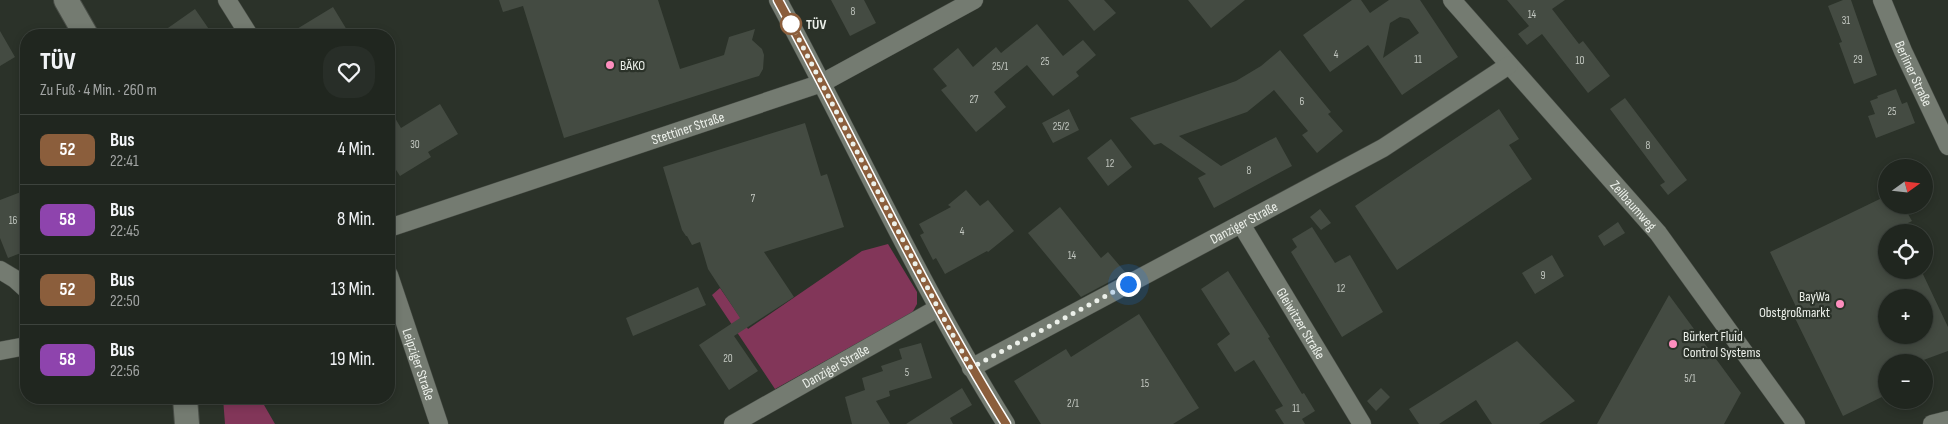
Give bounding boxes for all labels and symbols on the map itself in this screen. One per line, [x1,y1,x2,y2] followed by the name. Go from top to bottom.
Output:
[851,5,856,18] house number: 8
[1528,8,1537,21] house number: 14
[780,13,802,35] marker: TÜV
[1842,14,1850,27] house number: 31
[806,16,826,33] place label: TÜV
[1891,38,1936,109] street label: Berliner Straße
[1334,48,1339,61] house number: 4
[1414,53,1422,66] house number: 11
[1853,53,1863,66] house number: 29
[1576,54,1584,67] house number: 10
[1041,55,1049,68] house number: 25
[620,57,645,74] place label: BÄKO
[604,59,616,71] marker: BÄKO
[992,60,1008,73] house number: 25/1
[970,93,979,106] house number: 27
[1300,95,1305,108] house number: 6
[1888,105,1896,118] house number: 25
[649,108,726,148] street label: Stettiner Straße
[1053,120,1070,133] house number: 25/2
[410,138,420,151] house number: 30
[1646,139,1651,152] house number: 8
[1106,157,1115,170] house number: 12
[1878,159,1932,214] north arrow
[1247,164,1252,177] house number: 8
[1607,177,1660,234] street label: Zeilbaumweg
[751,192,756,205] house number: 7
[1207,197,1280,247] street label: Danziger Straße
[9,214,18,227] house number: 16
[960,225,965,238] house number: 4
[1068,249,1077,262] house number: 14
[1541,269,1546,282] house number: 9
[1116,272,1141,297] your location
[1337,282,1346,295] house number: 12
[1273,284,1329,362] street label: Gleiwitzer Straße
[1759,288,1830,321] place label: BayWa Obstgroßmarkt
[1834,298,1846,310] marker: BayWa Obstgroßmarkt
[399,326,439,402] street label: Leipziger Straße
[1683,328,1760,361] place label: Bürkert Fluid Control Systems
[1667,338,1679,350] marker: Bürkert Fluid Control Systems
[799,340,872,392] street label: Danziger Straße
[723,352,733,365] house number: 20
[905,366,909,379] house number: 5
[1684,372,1696,385] house number: 5/1
[1141,377,1149,390] house number: 15
[1067,397,1079,410] house number: 2/1
[1292,402,1300,415] house number: 11

